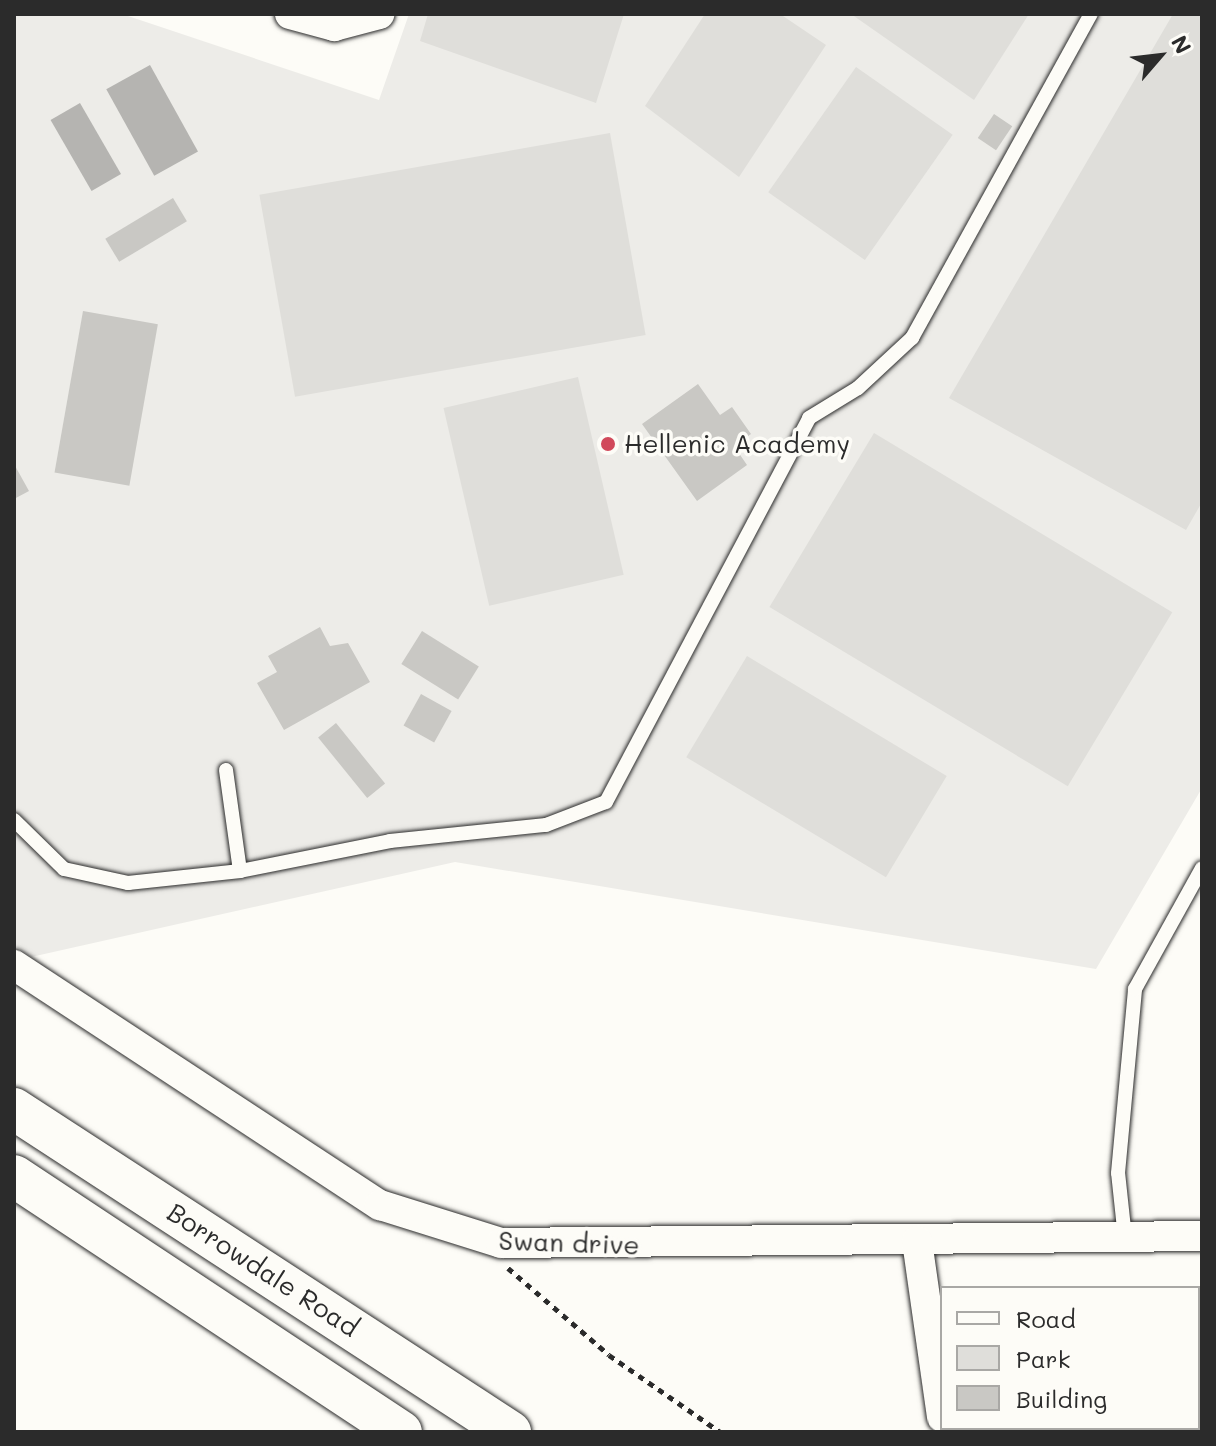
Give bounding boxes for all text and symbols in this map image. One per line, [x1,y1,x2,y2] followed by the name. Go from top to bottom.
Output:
[1120,16,1200,96] north arrow
[1165,30,1198,59] text: N
[624,428,850,460] place label: Hellenic Academy
[599,435,617,453] marker: Hellenic Academy
[162,1197,364,1343] street label: Borrowdale Road
[498,1225,640,1261] street label: Swan drive
[940,1286,1200,1430] legend
[1016,1303,1076,1334] text: Road
[1016,1343,1070,1374] text: Park
[1016,1383,1107,1414] text: Building

